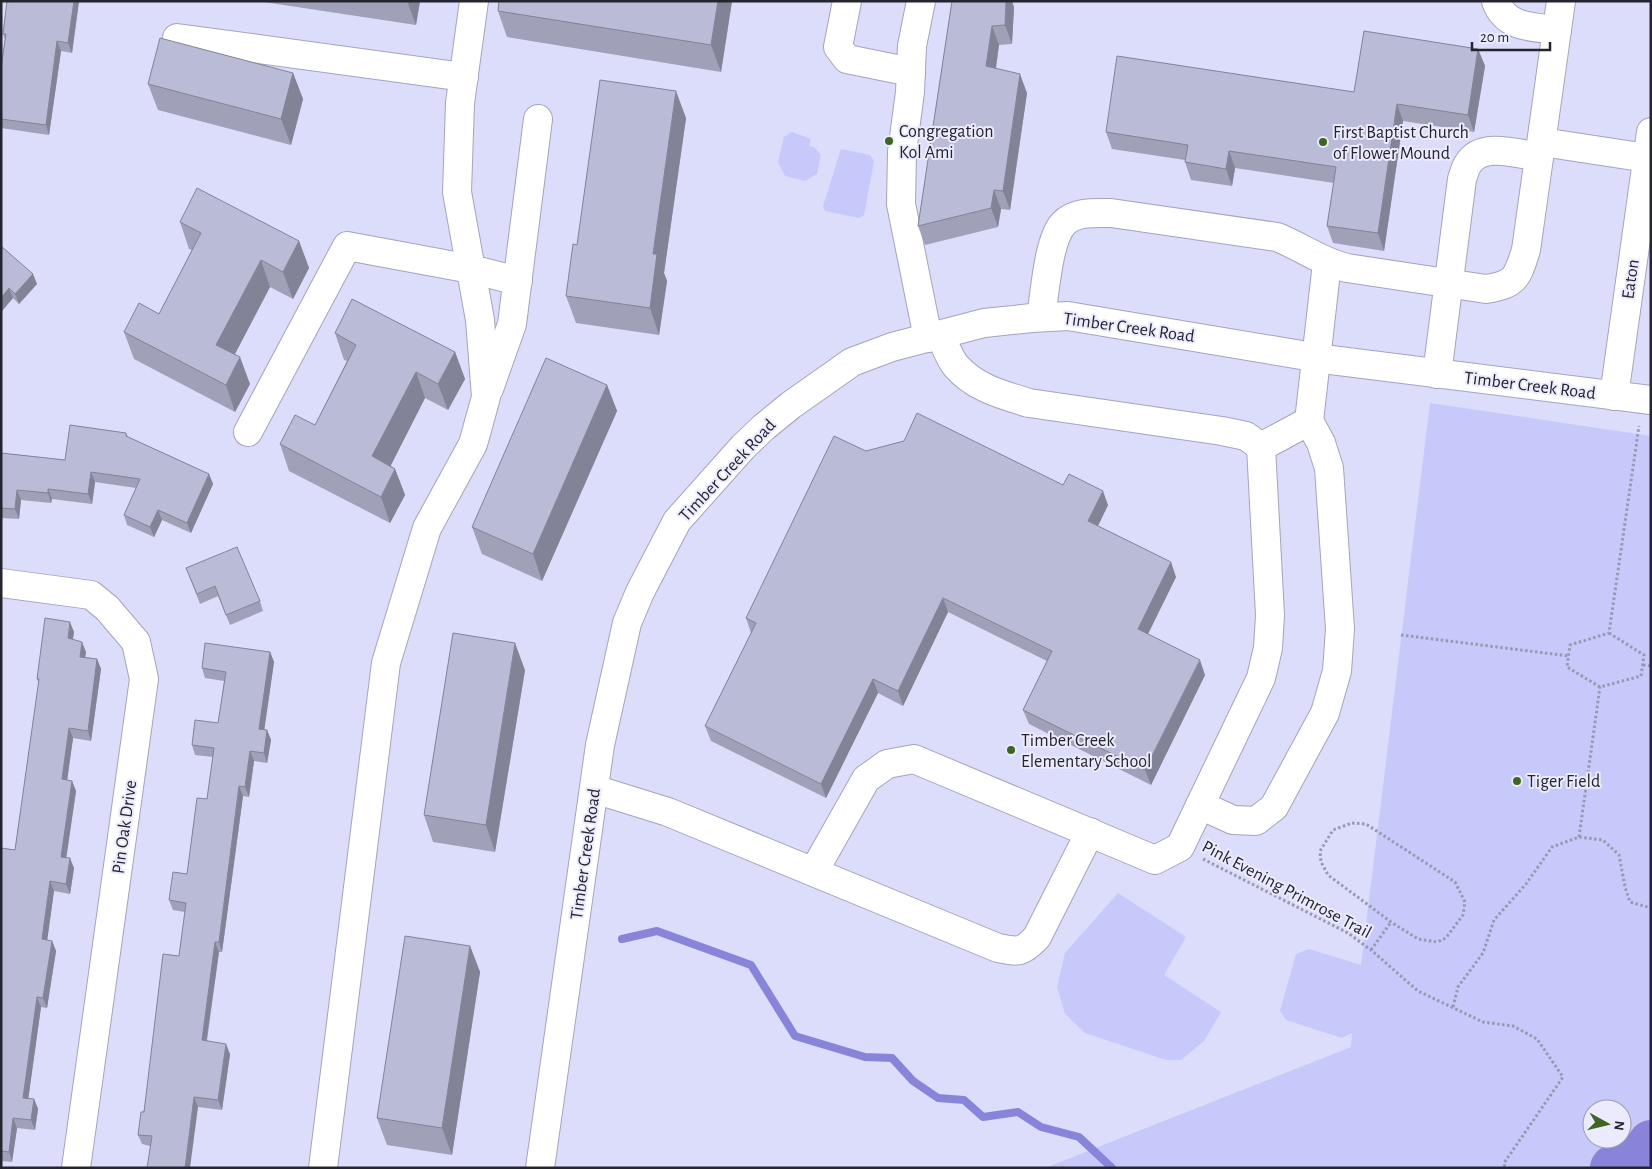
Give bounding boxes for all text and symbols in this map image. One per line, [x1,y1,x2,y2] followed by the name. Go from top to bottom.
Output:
[1472,20,1550,52] scale bar
[1480,30,1509,45] text: 20 m
[899,123,994,162] place label: Congregation Kol Ami
[1333,124,1469,163] place label: First Baptist Church of Flower Mound
[883,135,895,147] marker: Congregation Kol Ami
[1317,136,1329,148] marker: First Baptist Church of Flower Mound
[1619,258,1643,300] street label: Eaton
[1062,310,1196,346] street label: Timber Creek Road
[1463,369,1597,403] street label: Timber Creek Road
[676,416,779,525] street label: Timber Creek Road
[1021,732,1152,771] place label: Timber Creek Elementary School
[1005,744,1017,756] marker: Timber Creek Elementary School
[1527,773,1600,791] place label: Tiger Field
[1511,775,1523,787] marker: Tiger Field
[110,779,140,875] street label: Pin Oak Drive
[568,787,604,921] street label: Timber Creek Road
[1199,838,1374,942] street label: Pink Evening Primrose Trail
[1582,1099,1632,1149] north arrow
[1611,1120,1626,1131] text: N

